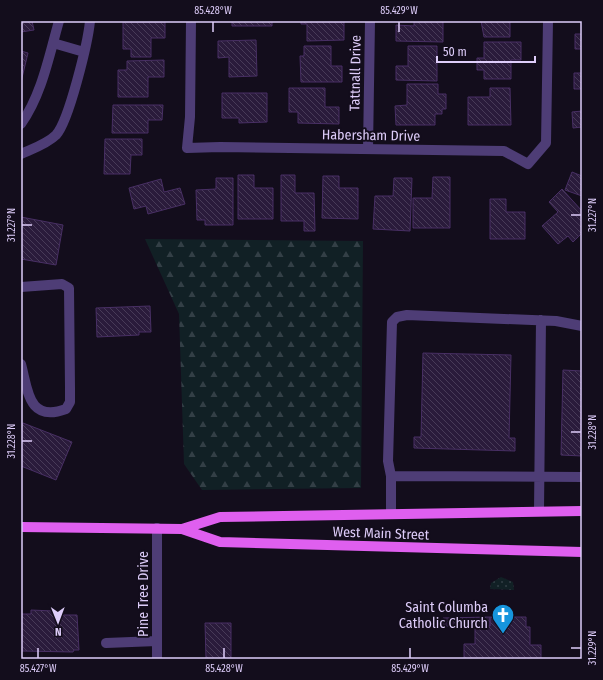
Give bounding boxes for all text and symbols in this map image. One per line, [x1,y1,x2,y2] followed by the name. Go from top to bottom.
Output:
[194,5,232,17] text: 85.428°W
[380,5,418,17] text: 85.429°W
[346,35,365,111] street label: Tattnall Drive
[437,38,535,64] scale bar
[443,45,467,59] text: 50 m
[322,126,420,145] street label: Habersham Drive
[587,198,599,232] text: 31.227°N
[6,208,18,242] text: 31.227°N
[587,415,599,449] text: 31.228°N
[6,424,18,458] text: 31.228°N
[332,523,430,544] street label: West Main Street
[135,551,152,637] street label: Pine Tree Drive
[399,599,488,632] place label: Saint Columba Catholic Church
[38,602,78,642] north arrow
[490,602,516,635] church icon: Saint Columba Catholic Church
[55,625,62,638] text: N
[587,631,599,665] text: 31.229°N
[20,663,57,675] text: 85.427°W
[205,663,243,675] text: 85.428°W
[391,663,429,675] text: 85.429°W

